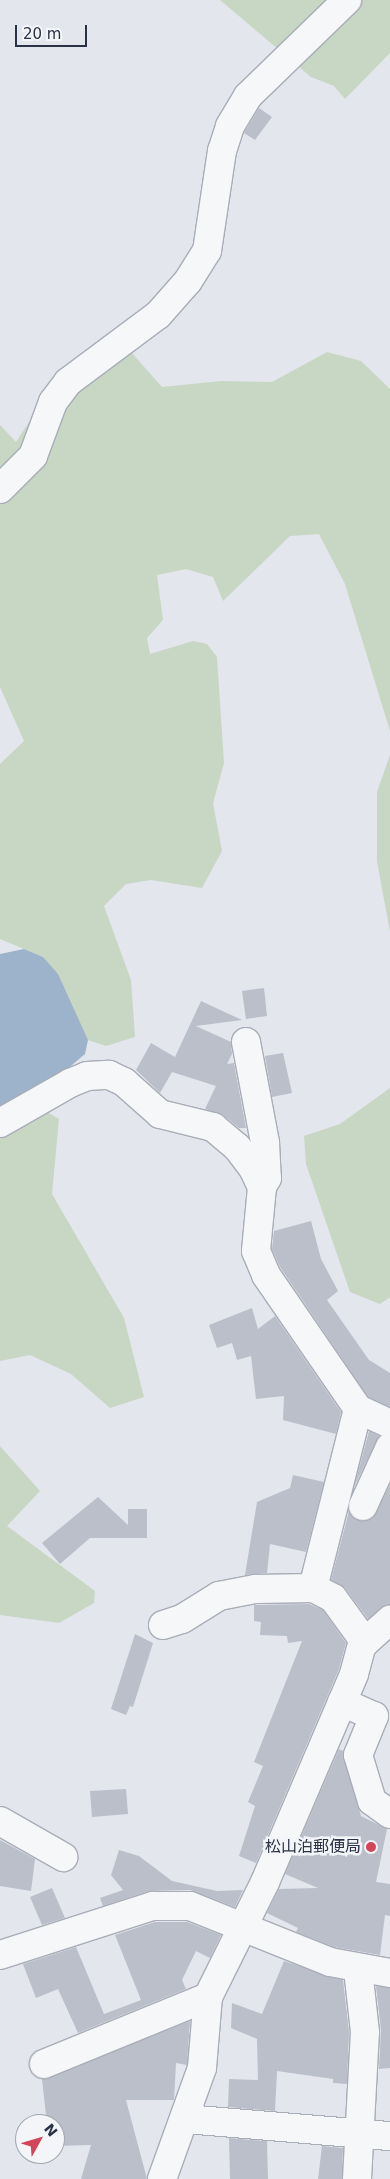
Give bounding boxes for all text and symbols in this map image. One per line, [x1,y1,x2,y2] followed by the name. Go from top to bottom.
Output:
[18,15,90,47] scale bar
[23,25,61,43] text: 20 m
[265,1837,361,1857] place label: 松山泊郵便局
[365,1841,377,1853] marker: 松山泊郵便局
[15,2114,65,2164] north arrow
[41,2121,61,2140] text: N

